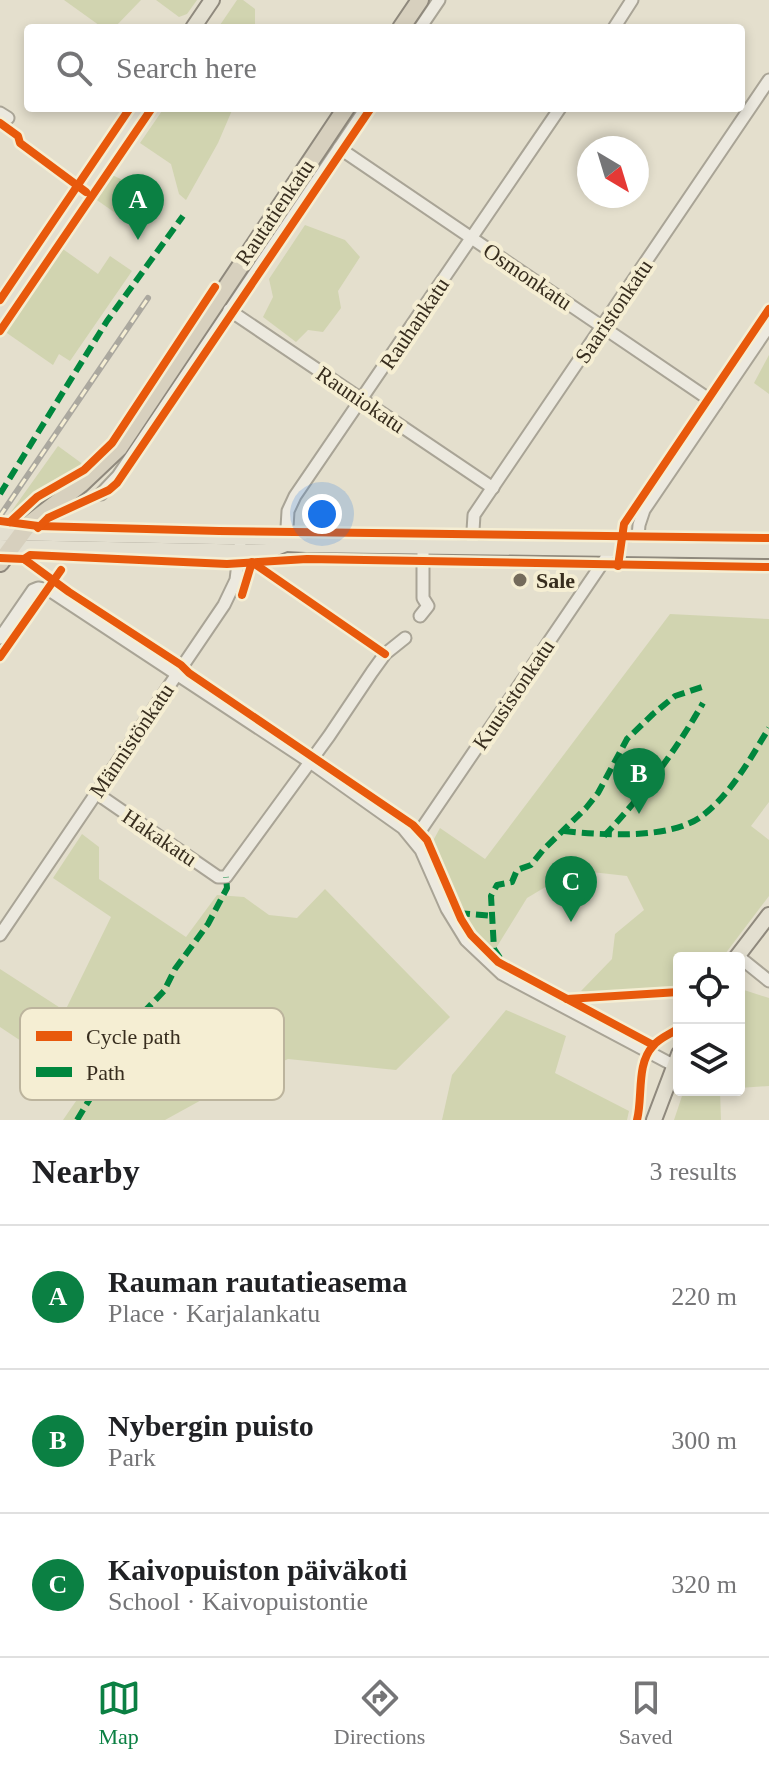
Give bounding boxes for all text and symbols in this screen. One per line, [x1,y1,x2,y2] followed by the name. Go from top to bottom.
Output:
[24,24,745,112] search box
[52,46,96,90] icon: search
[116,51,257,84] text: Search here
[577,136,649,208] north arrow
[230,155,319,270] street label: Rautatienkatu
[112,174,164,240] pin: A
[479,238,577,315] street label: Osmonkatu
[570,255,657,368] street label: Saaristonkatu
[375,273,454,374] street label: Rauhankatu
[312,361,410,438] street label: Rauniokatu
[302,494,342,534] your location
[536,568,575,593] place label: Sale
[511,571,529,589] marker: Sale
[468,635,559,754] street label: Kuusistonkatu
[84,679,179,802] street label: Männistönkatu
[613,748,665,814] pin: B
[118,803,202,871] street label: Hakakatu
[545,856,597,922] pin: C
[673,952,745,1096] map controls
[673,952,745,1024] button: locate
[20,1008,284,1100] legend
[86,1024,181,1049] text: Cycle path
[673,1024,745,1096] button: layers
[86,1060,125,1085] text: Path
[32,1153,140,1190] text: Nearby
[650,1157,737,1186] text: 3 results
[108,1265,407,1298] text: Rauman rautatieasema
[49,1282,67,1311] text: A
[671,1282,737,1311] text: 220 m
[108,1299,320,1328] text: Place · Karjalankatu
[108,1409,314,1442] text: Nybergin puisto
[49,1426,67,1455] text: B
[671,1426,737,1455] text: 300 m
[108,1443,156,1472] text: Park
[108,1553,407,1586] text: Kaivopuiston päiväkoti
[49,1570,67,1599] text: C
[671,1570,737,1599] text: 320 m
[108,1587,368,1616] text: School · Kaivopuistontie
[97,1676,141,1750] tab: Map
[334,1676,425,1750] tab: Directions
[619,1676,672,1750] tab: Saved

